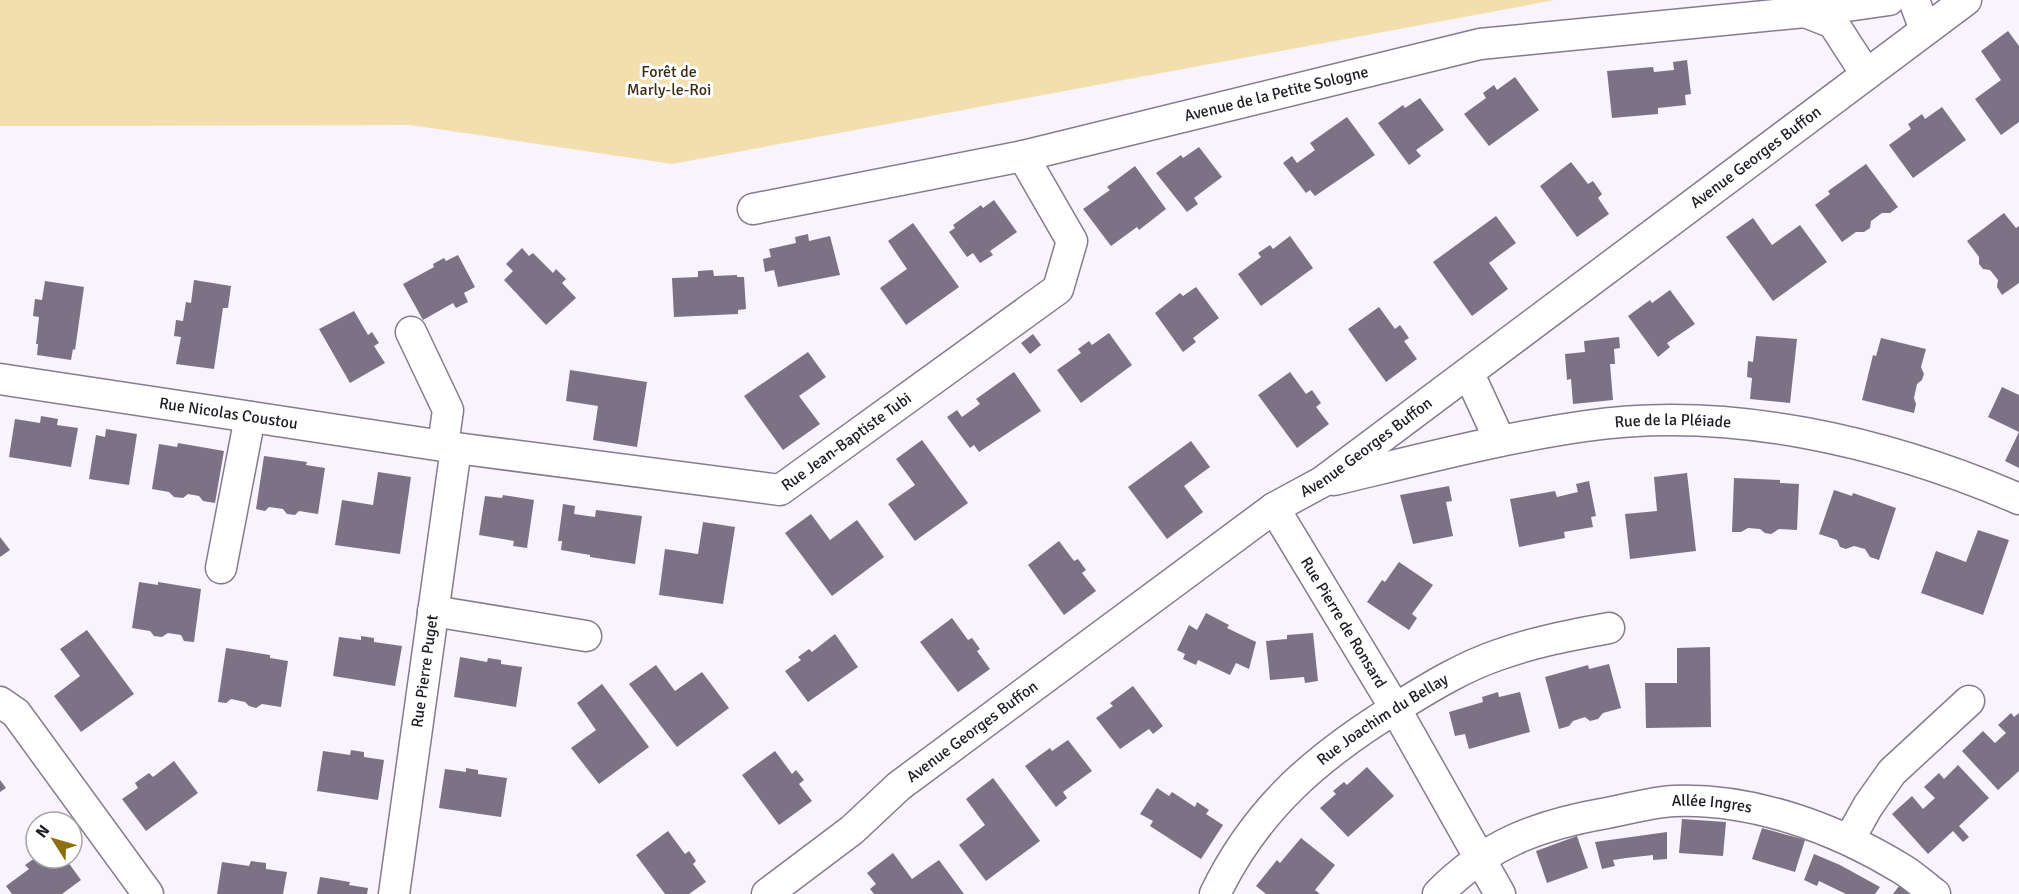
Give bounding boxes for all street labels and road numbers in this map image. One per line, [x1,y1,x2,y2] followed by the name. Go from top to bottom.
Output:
[1182,62,1371,126] street label: Avenue de la Petite Sologne
[1686,102,1825,213] street label: Avenue Georges Buffon
[778,388,915,496] street label: Rue Jean-Baptiste Tubi
[158,393,299,434] street label: Rue Nicolas Coustou
[1297,393,1436,502] street label: Avenue Georges Buffon
[1614,410,1732,433] street label: Rue de la Pléiade
[1296,553,1391,692] street label: Rue Pierre de Ronsard
[407,613,443,729] street label: Rue Pierre Puget
[1313,669,1452,770] street label: Rue Joachim du Bellay
[903,676,1042,787] street label: Avenue Georges Buffon
[1671,791,1754,818] street label: Allée Ingres

